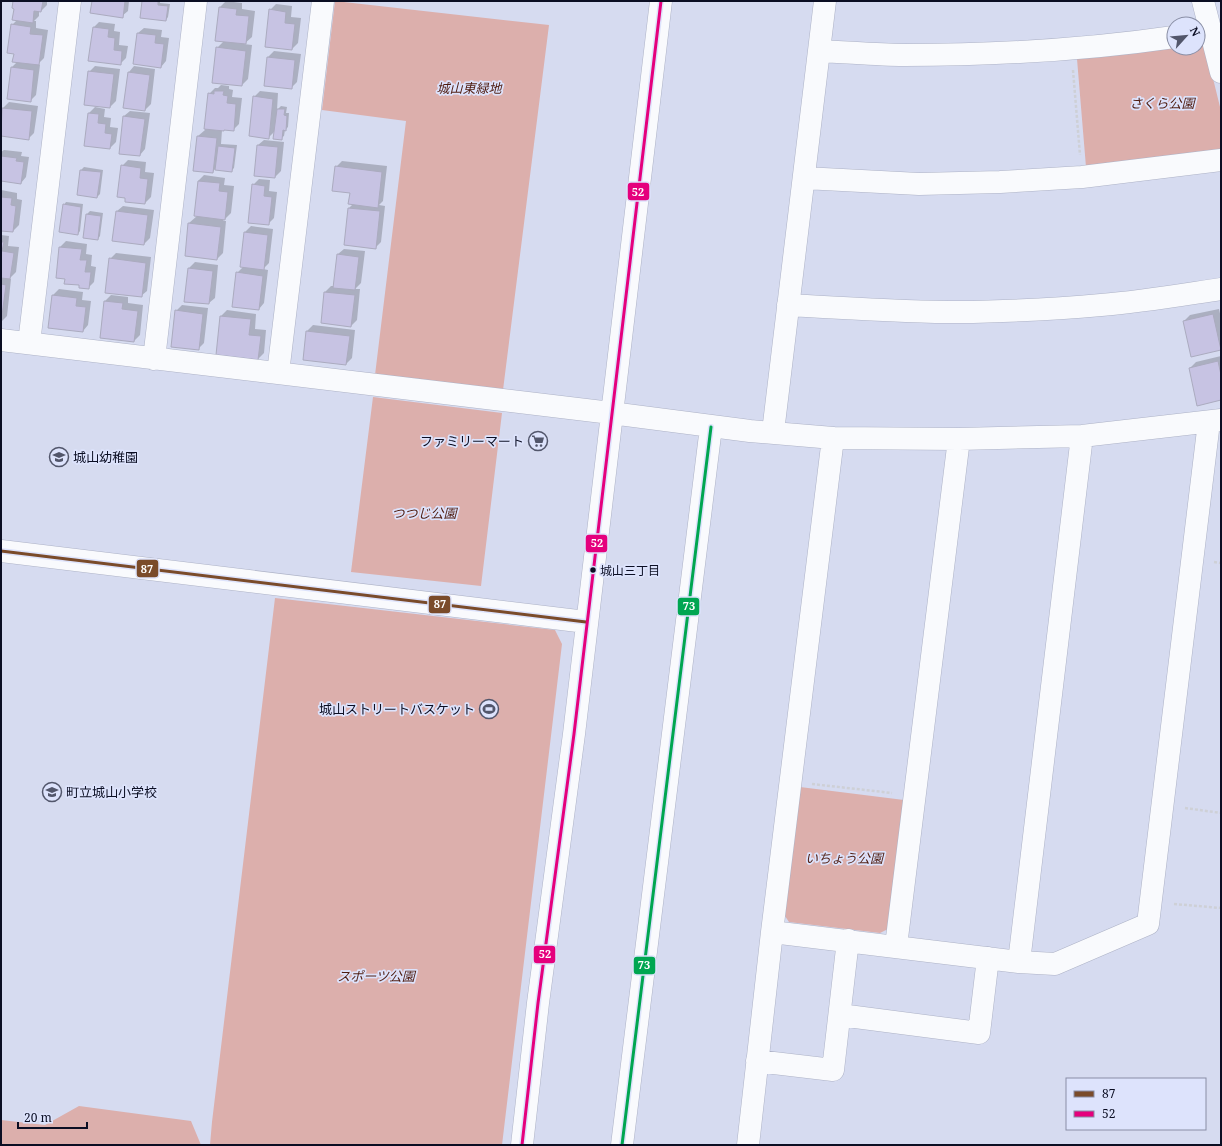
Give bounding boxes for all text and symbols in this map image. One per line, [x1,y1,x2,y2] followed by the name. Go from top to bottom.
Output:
[1166,16,1206,56] north arrow
[1187,24,1204,39] text: N
[436,79,503,97] park label: 城山東緑地
[1129,94,1196,112] park label: さくら公園
[627,182,650,201] line badge: 52
[632,184,644,199] text: 52
[527,430,549,452] supermarket icon: ファミリーマート
[420,432,524,450] place label: ファミリーマート
[48,446,70,468] school or university icon: 城山幼稚園
[73,448,138,466] place label: 城山幼稚園
[391,504,458,522] park label: つつじ公園
[585,534,608,553] line badge: 52
[591,535,603,550] text: 52
[136,559,159,578] line badge: 87
[141,561,153,576] text: 87
[600,562,660,579] place label: 城山三丁目
[588,565,598,575] marker: 城山三丁目
[428,595,451,614] line badge: 87
[434,596,446,611] text: 87
[677,597,700,616] line badge: 73
[683,598,695,613] text: 73
[478,698,500,720] sports icon: 城山ストリートバスケット
[319,700,475,718] place label: 城山ストリートバスケット
[41,781,63,803] school or university icon: 町立城山小学校
[66,783,157,801] place label: 町立城山小学校
[805,849,885,867] park label: いちょう公園
[533,945,556,964] line badge: 52
[539,946,551,961] text: 52
[633,956,656,975] line badge: 73
[638,957,650,972] text: 73
[337,967,417,985] park label: スポーツ公園
[1066,1078,1206,1130] legend
[1102,1085,1116,1102] text: 87
[18,1104,87,1130] scale bar
[1102,1105,1115,1122] text: 52
[24,1109,52,1126] text: 20 m

